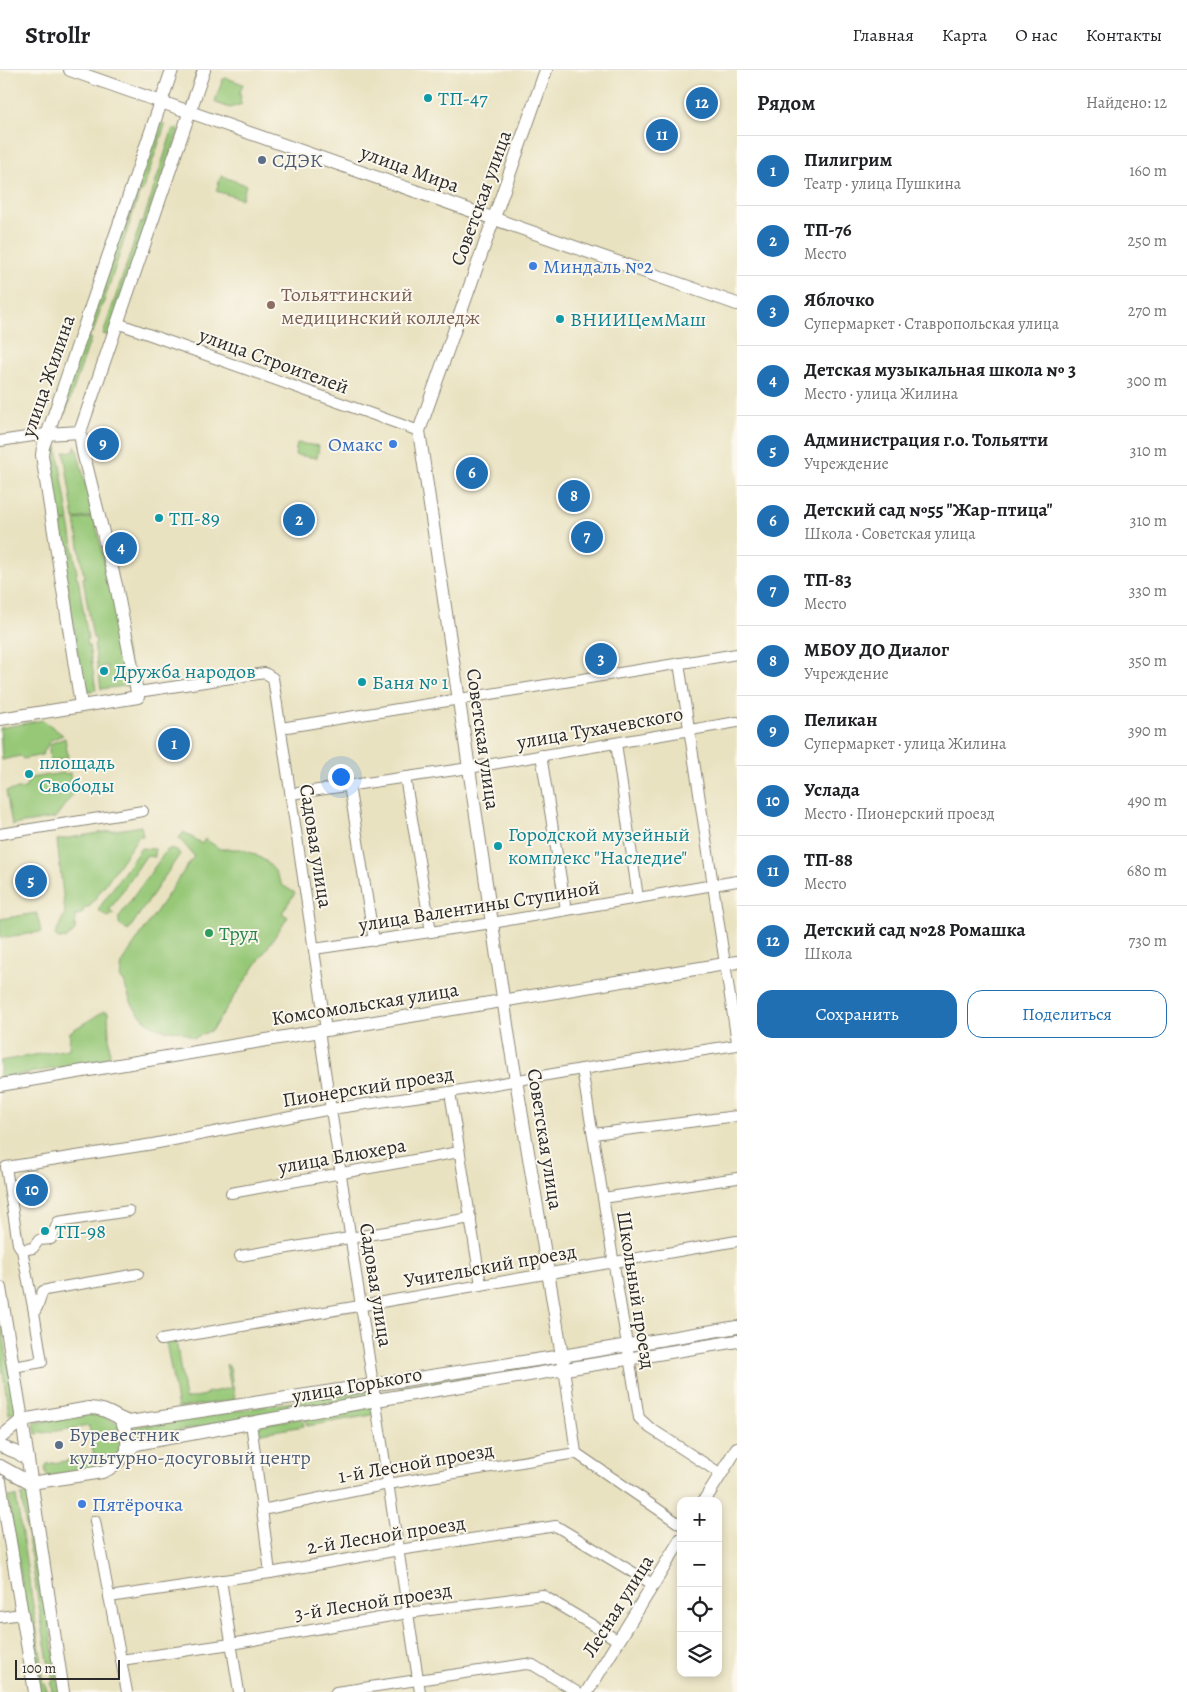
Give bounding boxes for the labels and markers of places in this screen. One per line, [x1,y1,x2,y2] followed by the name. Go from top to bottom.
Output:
[686,84,718,122] pin: 12
[438,85,488,112] place label: ТП-47
[422,92,434,104] marker: ТП-47
[646,116,678,154] pin: 11
[272,147,323,174] place label: СДЭК
[256,154,268,166] marker: СДЭК
[543,253,654,280] place label: Миндаль №2
[527,260,539,272] marker: Миндаль №2
[281,281,480,331] place label: Тольяттинский медицинский колледж
[265,299,277,311] marker: Тольяттинский медицинский колледж
[570,306,706,333] place label: ВНИИЦемМаш
[554,313,566,325] marker: ВНИИЦемМаш
[87,425,119,463] pin: 9
[328,431,383,458] place label: Омакс
[387,438,399,450] marker: Омакс
[456,454,488,492] pin: 6
[558,477,590,515] pin: 8
[283,501,315,539] pin: 2
[169,505,220,532] place label: ТП-89
[153,512,165,524] marker: ТП-89
[571,518,603,556] pin: 7
[105,529,137,567] pin: 4
[585,640,617,678] pin: 3
[114,658,256,685] place label: Дружба народов
[98,665,110,677] marker: Дружба народов
[372,669,448,696] place label: Баня № 1
[356,676,368,688] marker: Баня № 1
[158,725,190,763] pin: 1
[39,749,115,799] place label: площадь Свободы
[23,768,35,780] marker: площадь Свободы
[508,821,690,871] place label: Городской музейный комплекс "Наследие"
[492,840,504,852] marker: Городской музейный комплекс "Наследие"
[15,862,47,900] pin: 5
[219,920,259,947] place label: Труд
[203,927,215,939] marker: Труд
[16,1171,48,1209] pin: 10
[55,1218,106,1245] place label: ТП-98
[39,1225,51,1237] marker: ТП-98
[69,1421,311,1471] place label: Буревестник культурно-досуговый центр
[53,1439,65,1451] marker: Буревестник культурно-досуговый центр
[92,1491,184,1518] place label: Пятёрочка
[76,1498,88,1510] marker: Пятёрочка

